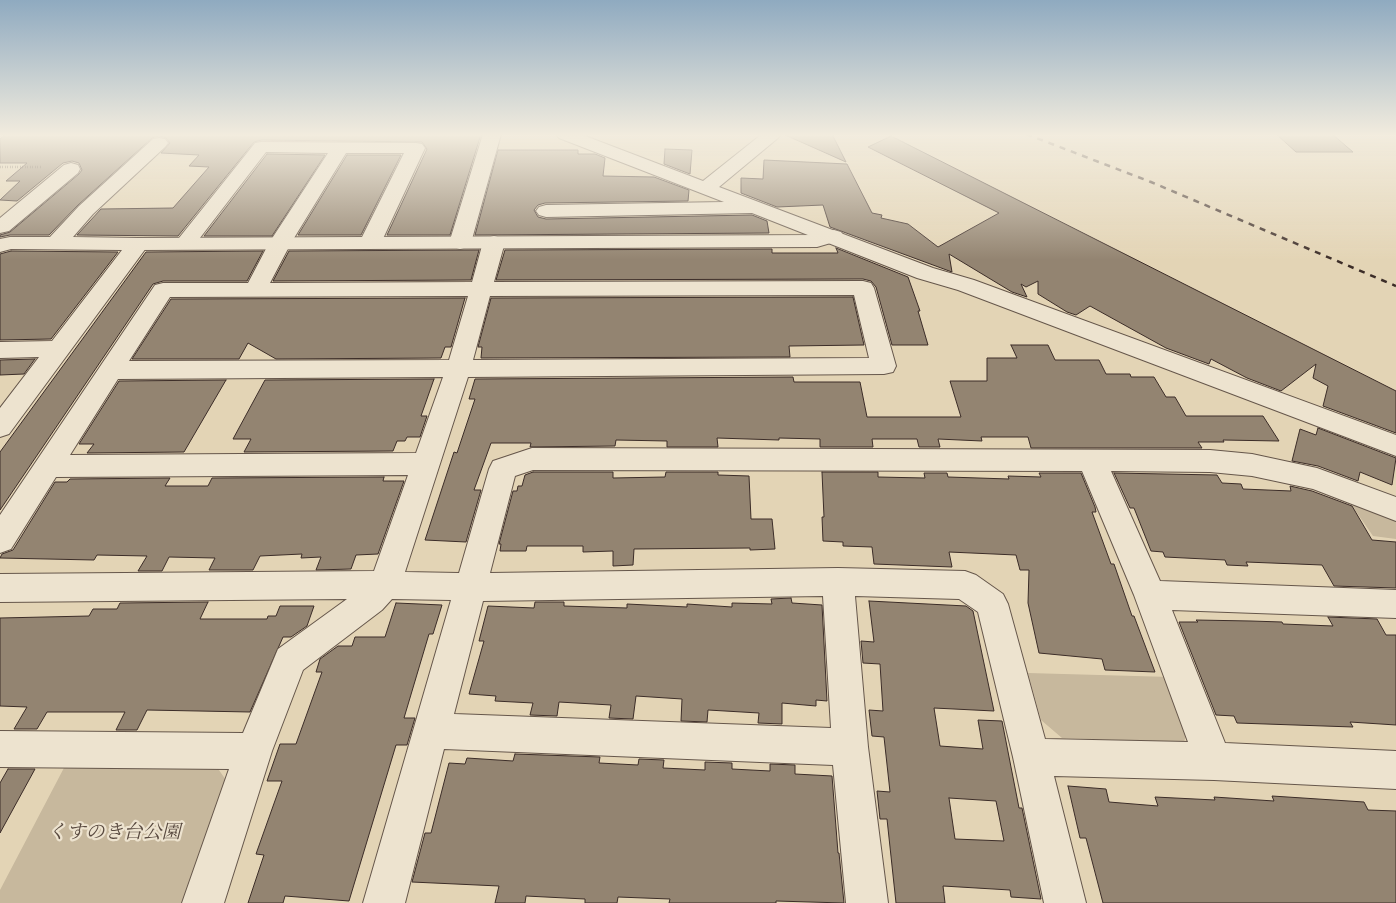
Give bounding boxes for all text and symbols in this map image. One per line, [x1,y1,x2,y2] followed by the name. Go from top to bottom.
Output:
[48,822,180,844] park label: くすのき台公園

